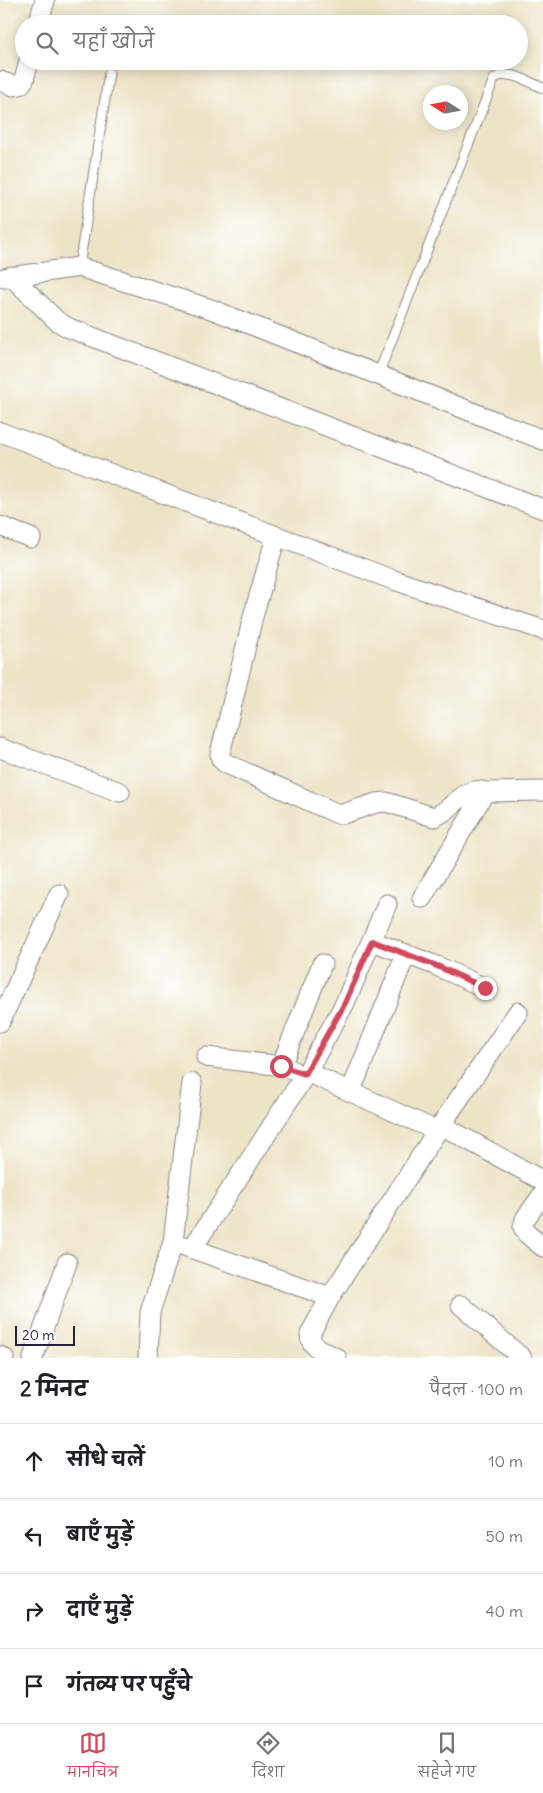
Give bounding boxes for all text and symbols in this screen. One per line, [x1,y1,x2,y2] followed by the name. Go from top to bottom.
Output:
[15,15,528,70] search box
[33,29,61,57] icon: search
[73,29,154,53] text: यहाँ खोजें
[423,85,468,130] north arrow
[474,977,497,1000] route end
[270,1055,293,1078] route start
[15,1323,75,1346] scale bar
[22,1326,55,1344] text: 20 m
[20,1375,87,1402] text: 2 मिनट
[430,1379,523,1399] text: पैदल · 100 m
[20,1447,48,1475] icon: ahead
[67,1447,144,1471] text: सीधे चलें
[488,1451,523,1471] text: 10 m
[20,1522,48,1550] icon: left
[67,1522,133,1546] text: बाएँ मुड़ें
[485,1526,523,1546] text: 50 m
[20,1597,48,1625] icon: right
[67,1597,133,1621] text: दाएँ मुड़ें
[485,1601,523,1621] text: 40 m
[20,1672,48,1700] icon: arrive
[67,1672,192,1696] text: गंतव्य पर पहुँचे
[67,1729,118,1788] tab: मानचित्र
[252,1729,284,1788] tab: दिशा
[418,1729,476,1788] tab: सहेजे गए

